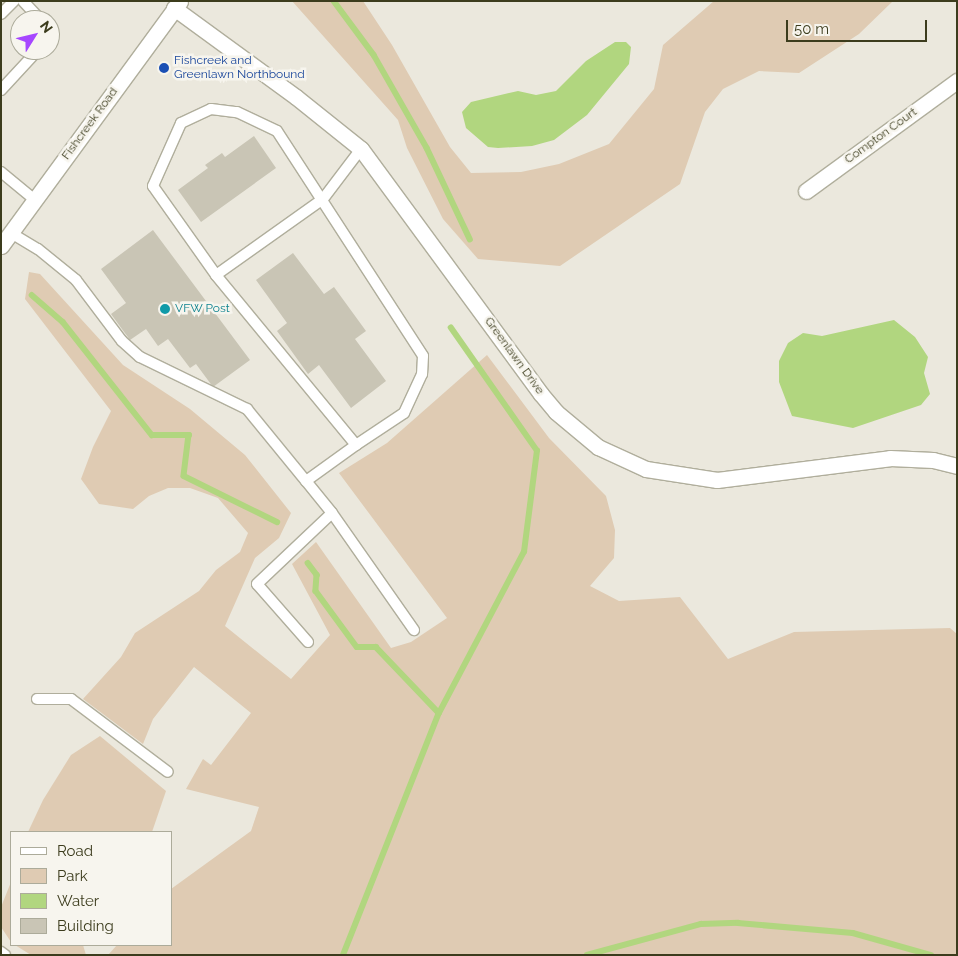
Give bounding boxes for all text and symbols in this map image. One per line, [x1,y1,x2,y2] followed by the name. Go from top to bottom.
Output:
[10,10,60,60] north arrow
[788,10,929,42] scale bar
[37,18,56,36] text: N
[794,20,829,38] text: 50 m
[174,54,305,82] place label: Fishcreek and Greenlawn Northbound
[158,62,170,74] marker: Fishcreek and Greenlawn Northbound
[59,85,121,163] street label: Fishcreek Road
[842,105,920,167] street label: Compton Court
[175,302,230,316] place label: VFW Post
[159,303,171,315] marker: VFW Post
[481,315,547,397] street label: Greenlawn Drive
[10,831,172,946] legend
[57,842,93,860] text: Road
[57,867,88,885] text: Park
[57,892,99,910] text: Water
[57,917,114,935] text: Building

